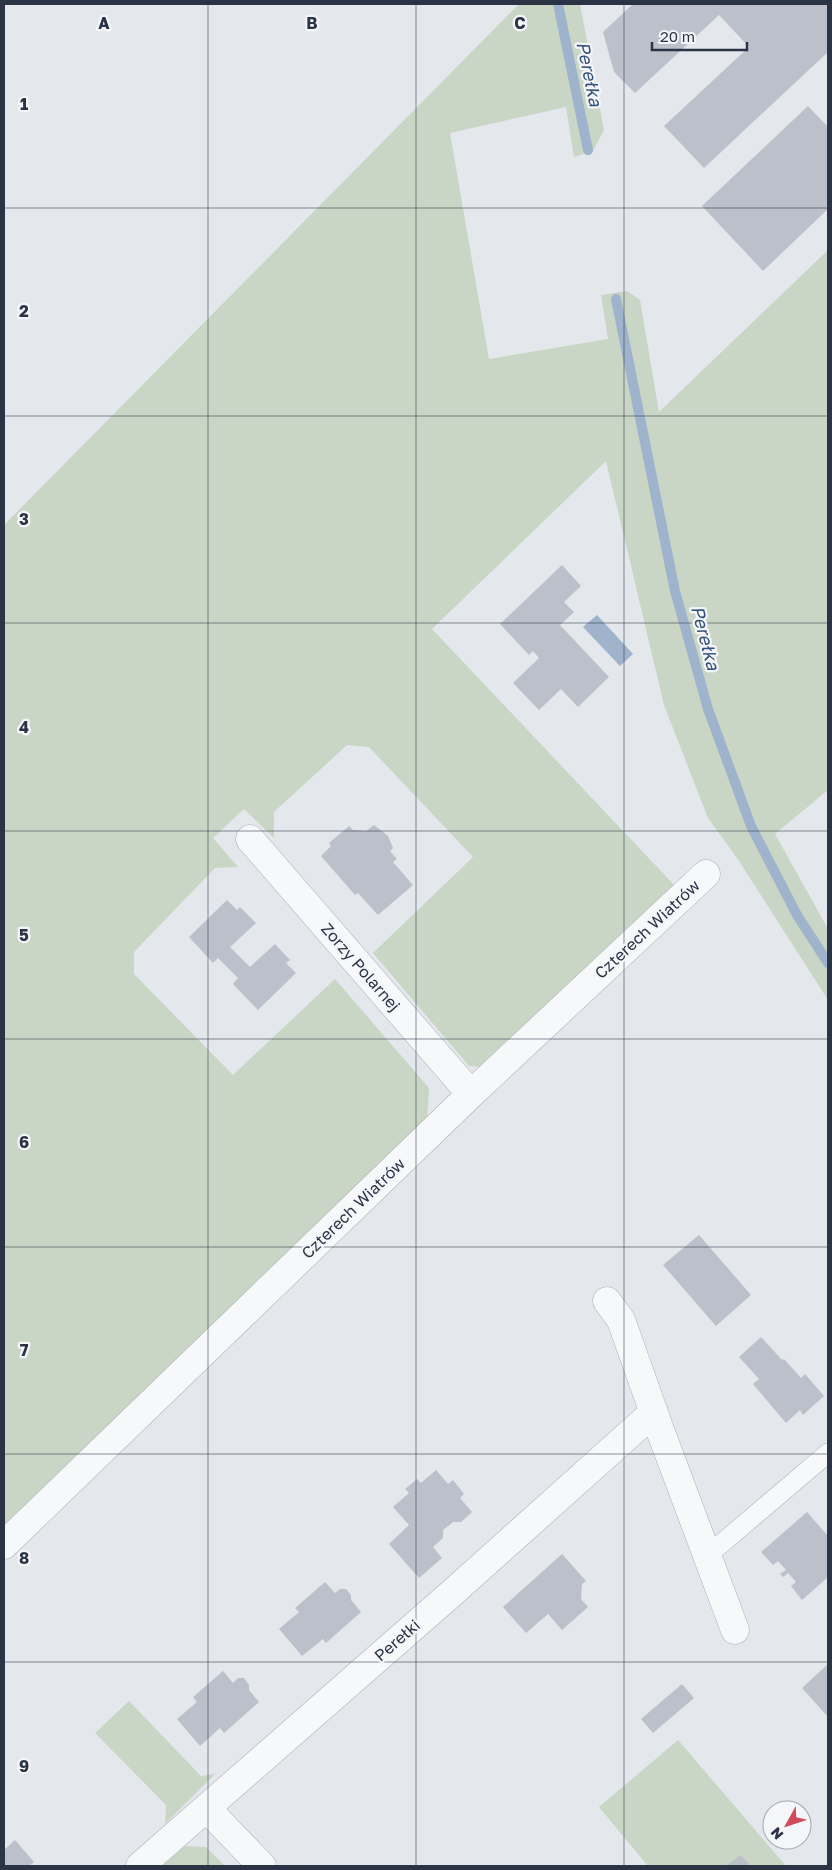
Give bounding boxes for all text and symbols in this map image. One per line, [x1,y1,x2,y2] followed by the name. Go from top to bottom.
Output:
[98,13,110,33] text: A
[306,13,318,33] text: B
[514,13,526,33] text: C
[652,20,747,52] scale bar
[660,27,695,45] text: 20 m
[572,39,608,109] water label: Perełka
[20,94,28,114] text: 1
[19,301,29,321] text: 2
[19,509,29,529] text: 3
[687,603,725,673] water label: Perełka
[19,717,29,737] text: 4
[590,875,704,983] street label: Czterech Wiatrów
[317,919,405,1015] street label: Zorzy Polarnej
[19,925,29,945] text: 5
[19,1132,29,1152] text: 6
[297,1153,409,1263] street label: Czterech Wiatrów
[20,1340,29,1360] text: 7
[19,1548,29,1568] text: 8
[370,1615,424,1665] street label: Perełki
[19,1756,29,1776] text: 9
[762,1800,812,1850] north arrow
[767,1824,787,1843] text: N

